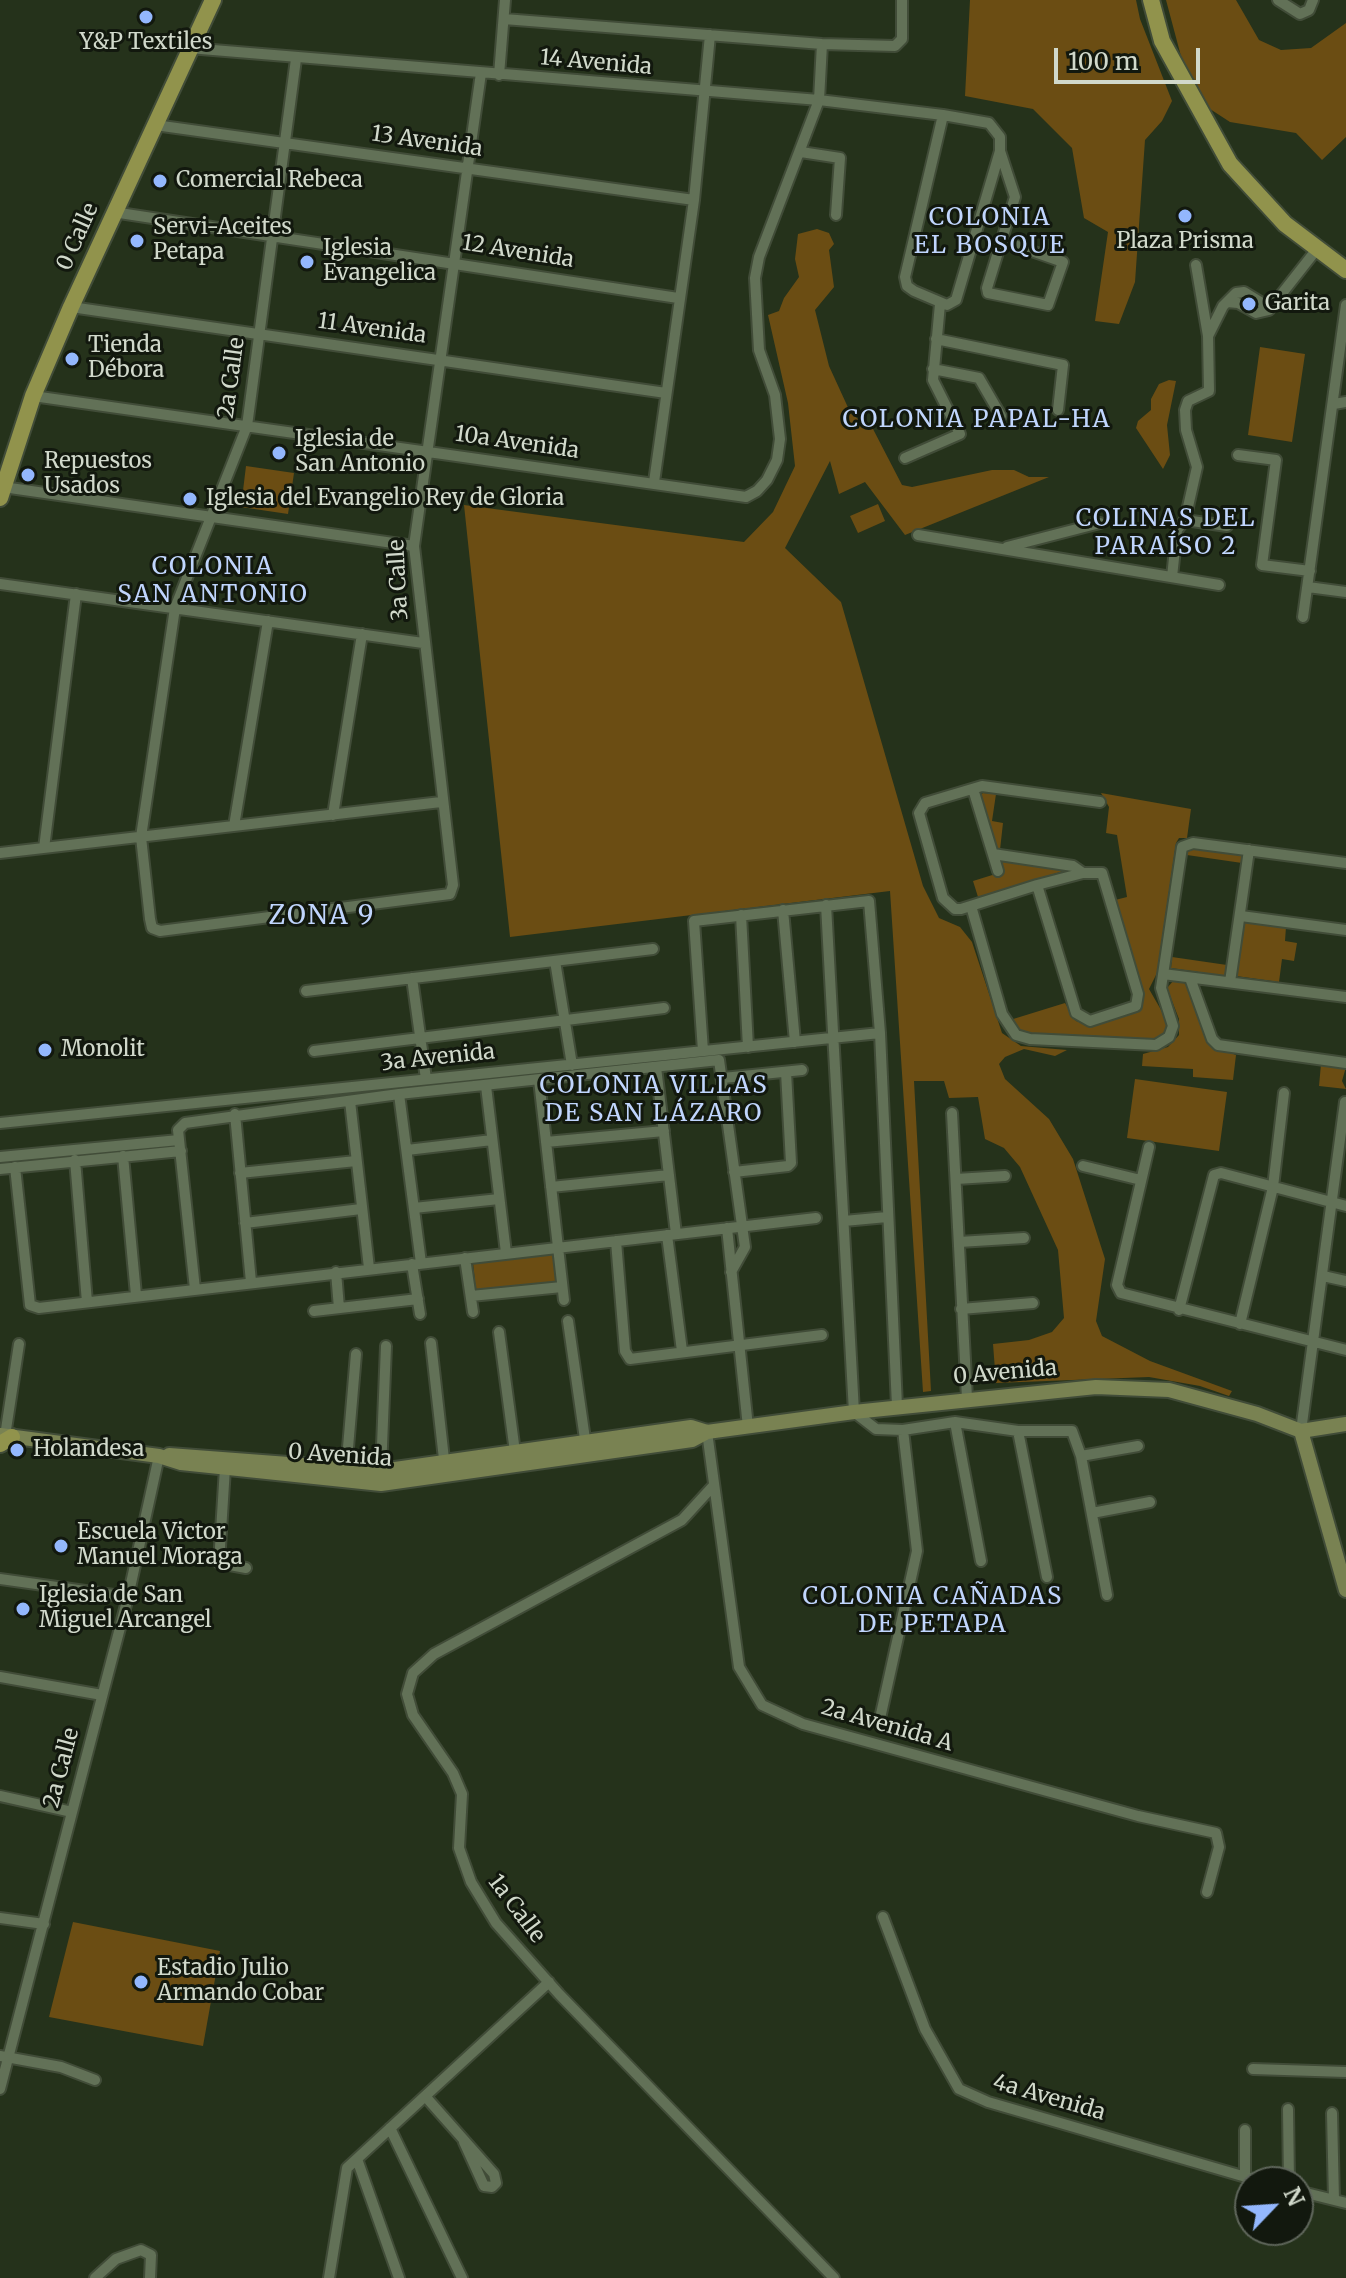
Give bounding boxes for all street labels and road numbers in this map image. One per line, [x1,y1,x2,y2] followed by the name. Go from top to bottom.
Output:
[539,45,653,81] street label: 14 Avenida
[370,121,484,163] street label: 13 Avenida
[52,199,104,275] street label: 0 Calle
[460,230,576,274] street label: 12 Avenida
[316,308,428,350] street label: 11 Avenida
[213,336,251,420] street label: 2a Calle
[453,421,581,465] street label: 10a Avenida
[384,539,414,621] street label: 3a Calle
[380,1039,496,1077] street label: 3a Avenida
[952,1355,1058,1391] street label: 0 Avenida
[287,1439,393,1473] street label: 0 Avenida
[818,1695,956,1757] street label: 2a Avenida A
[39,1725,85,1811] street label: 2a Calle
[482,1870,550,1948] street label: 1a Calle
[990,2069,1108,2127] street label: 4a Avenida

